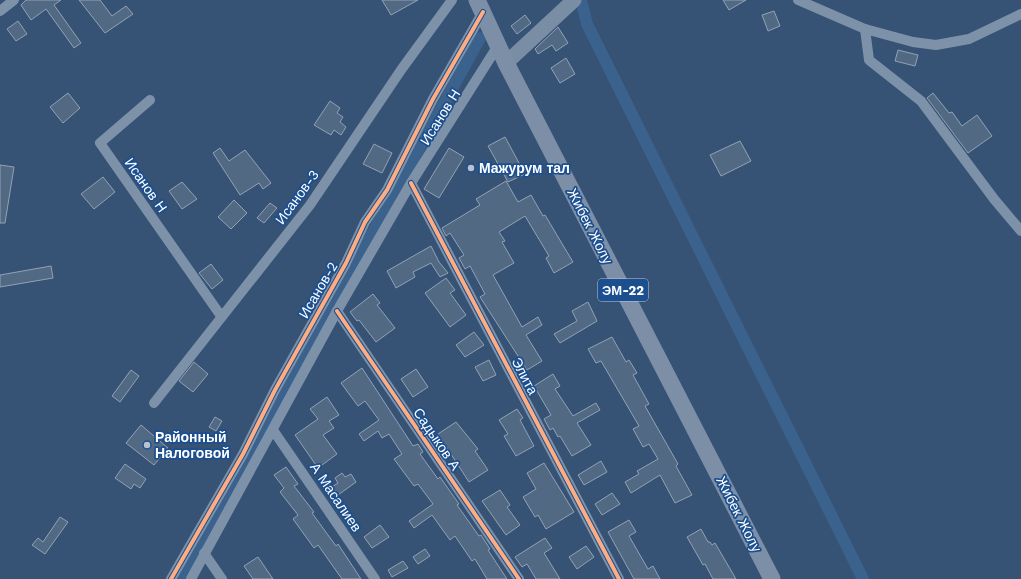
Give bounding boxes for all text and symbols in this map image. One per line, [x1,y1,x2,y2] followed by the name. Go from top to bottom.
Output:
[417,86,463,148] street label: Исанов Н
[121,155,171,215] street label: Исанов Н
[479,160,570,176] place label: Мажурум тал
[466,163,476,173] marker: Мажурум тал
[272,167,322,227] street label: Исанов-3
[564,186,616,266] street label: Жибек Жолу
[295,259,341,321] street label: Исанов-2
[598,279,648,301] road number: ЭМ-22
[509,355,541,397] street label: Элита
[410,405,464,474] street label: Садыков А
[155,429,230,461] place label: Районный Налоговой
[142,440,152,450] marker: Районный Налоговой
[307,459,365,535] street label: А Масалиев
[713,474,765,554] street label: Жибек Жолу

